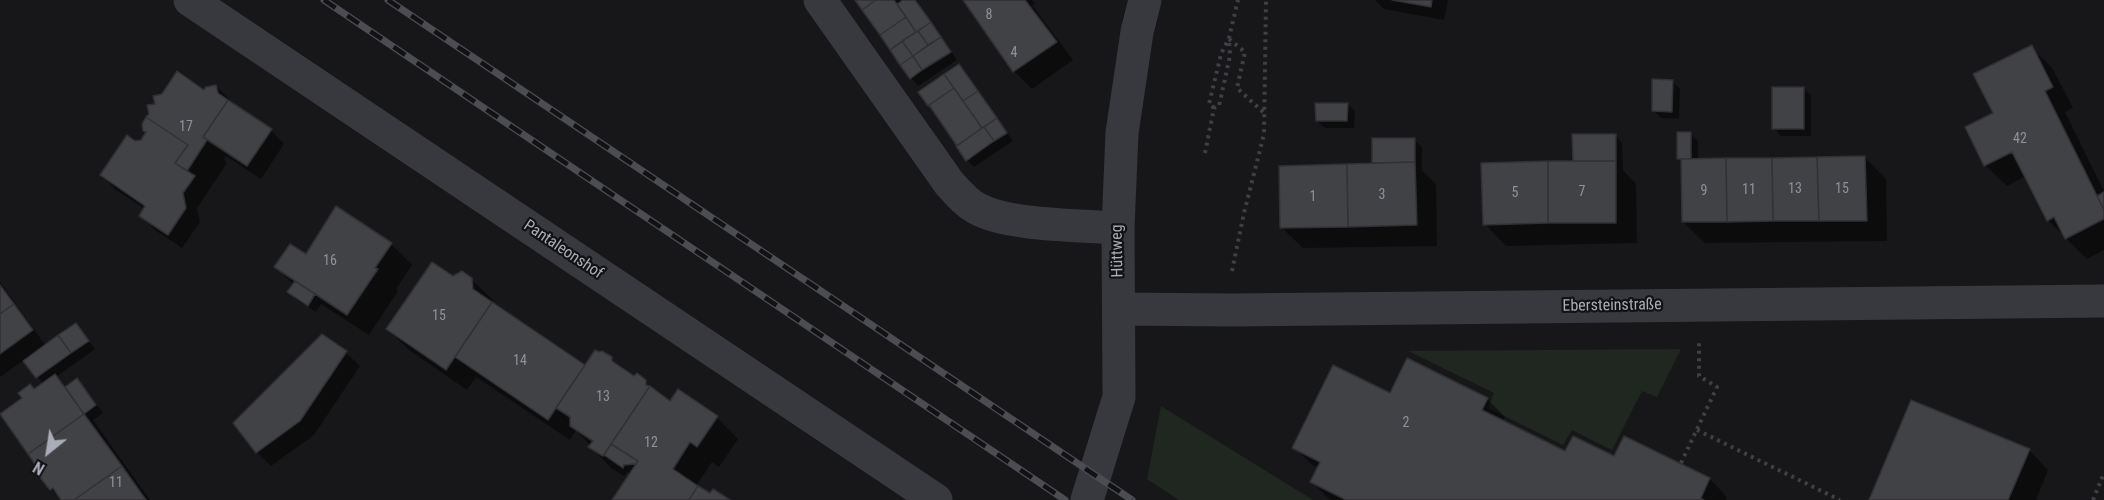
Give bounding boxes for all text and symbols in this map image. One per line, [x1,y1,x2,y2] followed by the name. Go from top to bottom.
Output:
[986,7,992,23] house number: 8
[1011,45,1017,61] house number: 4
[179,119,193,135] house number: 17
[2013,131,2027,147] house number: 42
[1788,181,1802,197] house number: 13
[1835,181,1849,197] house number: 15
[1742,182,1756,198] house number: 11
[1701,183,1707,199] house number: 9
[1579,184,1585,200] house number: 7
[1512,185,1518,201] house number: 5
[1379,187,1385,203] house number: 3
[1310,189,1316,205] house number: 1
[520,216,606,284] street label: Pantaleonshof
[1108,224,1128,278] street label: Hüttweg
[323,253,337,269] house number: 16
[1562,296,1662,316] street label: Ebersteinstraße
[432,308,446,324] house number: 15
[513,353,527,369] house number: 14
[596,389,610,405] house number: 13
[1403,415,1409,431] house number: 2
[18,422,78,482] north arrow
[644,435,658,451] house number: 12
[30,457,48,479] text: N
[109,475,123,491] house number: 11

